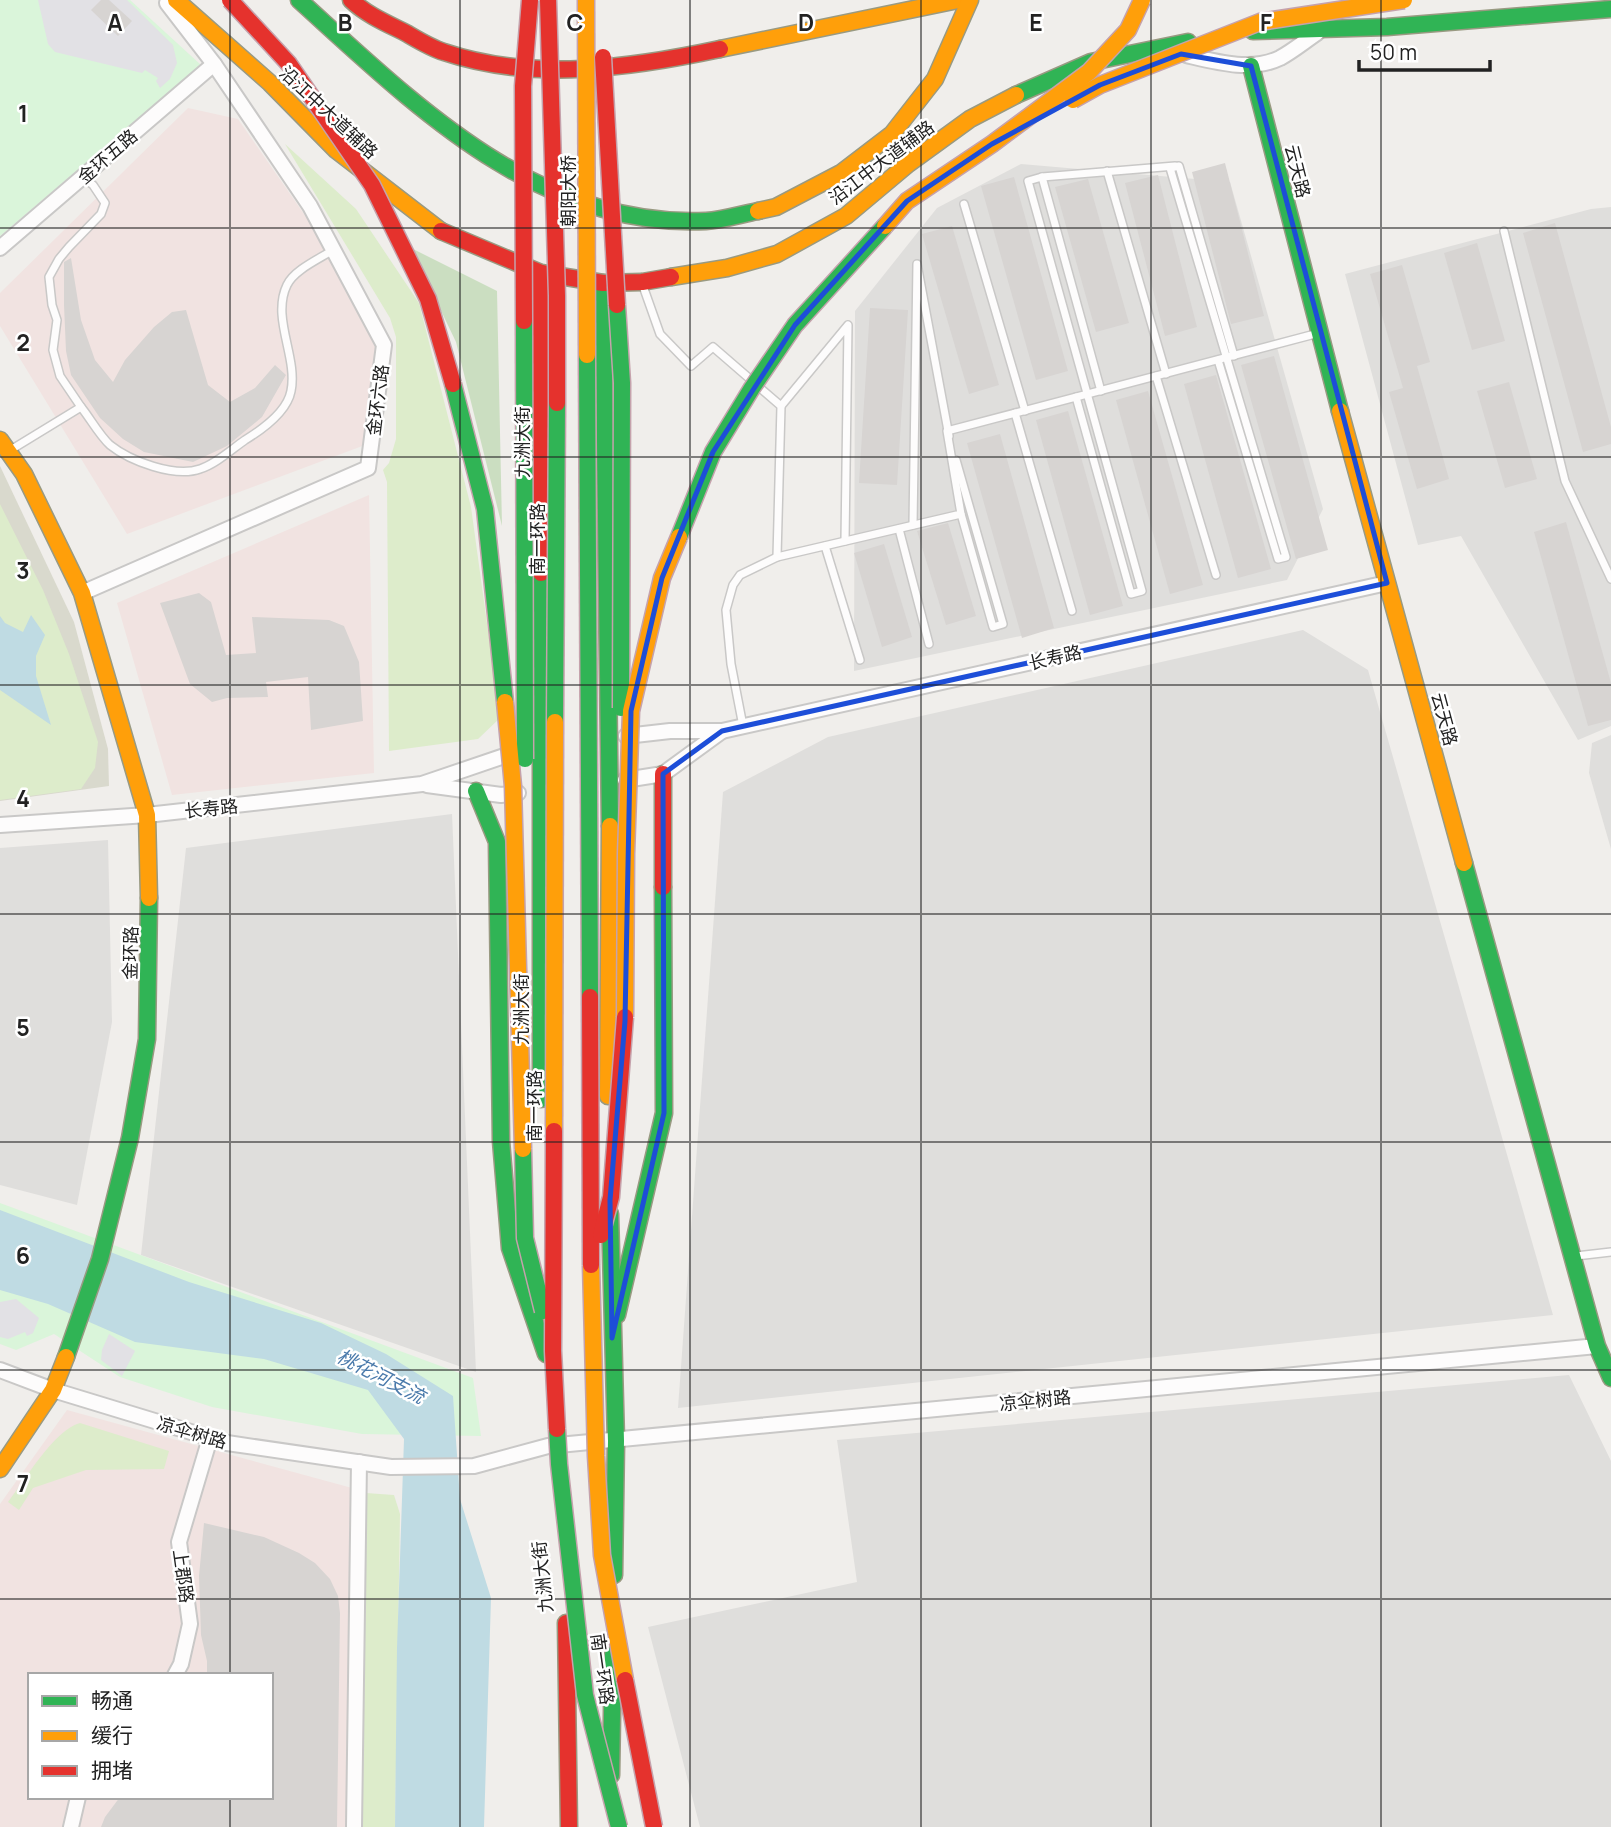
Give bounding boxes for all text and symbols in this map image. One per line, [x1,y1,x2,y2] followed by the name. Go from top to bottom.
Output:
[107,6,123,38] text: A
[338,6,352,38] text: B
[567,6,584,38] text: C
[798,6,814,38] text: D
[1029,6,1043,38] text: E
[1260,6,1272,38] text: F
[1359,28,1490,72] scale bar
[1370,38,1417,66] text: 50 m
[275,60,383,164] street label: 沿江中大道辅路
[18,97,28,129] text: 1
[823,115,939,209] street label: 沿江中大道辅路
[72,123,142,189] street label: 金环五路
[1280,142,1316,200] street label: 云天路
[556,155,580,227] street label: 朝阳大桥
[16,326,30,358] text: 2
[361,363,393,437] street label: 金环六路
[510,406,534,478] street label: 九洲大街
[525,503,549,575] street label: 南一环路
[16,554,30,586] text: 3
[1026,639,1084,675] street label: 长寿路
[1426,690,1464,748] street label: 云天路
[16,782,30,814] text: 4
[183,793,239,823] street label: 长寿路
[118,926,142,980] street label: 金环路
[509,973,533,1045] street label: 九洲大街
[16,1011,30,1043] text: 5
[522,1070,546,1142] street label: 南一环路
[16,1239,30,1271] text: 6
[333,1343,432,1411] water label: 桃花河支流
[998,1384,1072,1416] street label: 凉伞树路
[154,1411,230,1453] street label: 凉伞树路
[17,1467,29,1499] text: 7
[526,1540,558,1614] street label: 九洲大街
[168,1548,200,1604] street label: 上郡路
[586,1632,620,1706] street label: 南一环路
[28,1673,273,1799] legend
[91,1686,133,1714] text: 畅通
[91,1721,133,1749] text: 缓行
[91,1756,133,1784] text: 拥堵

